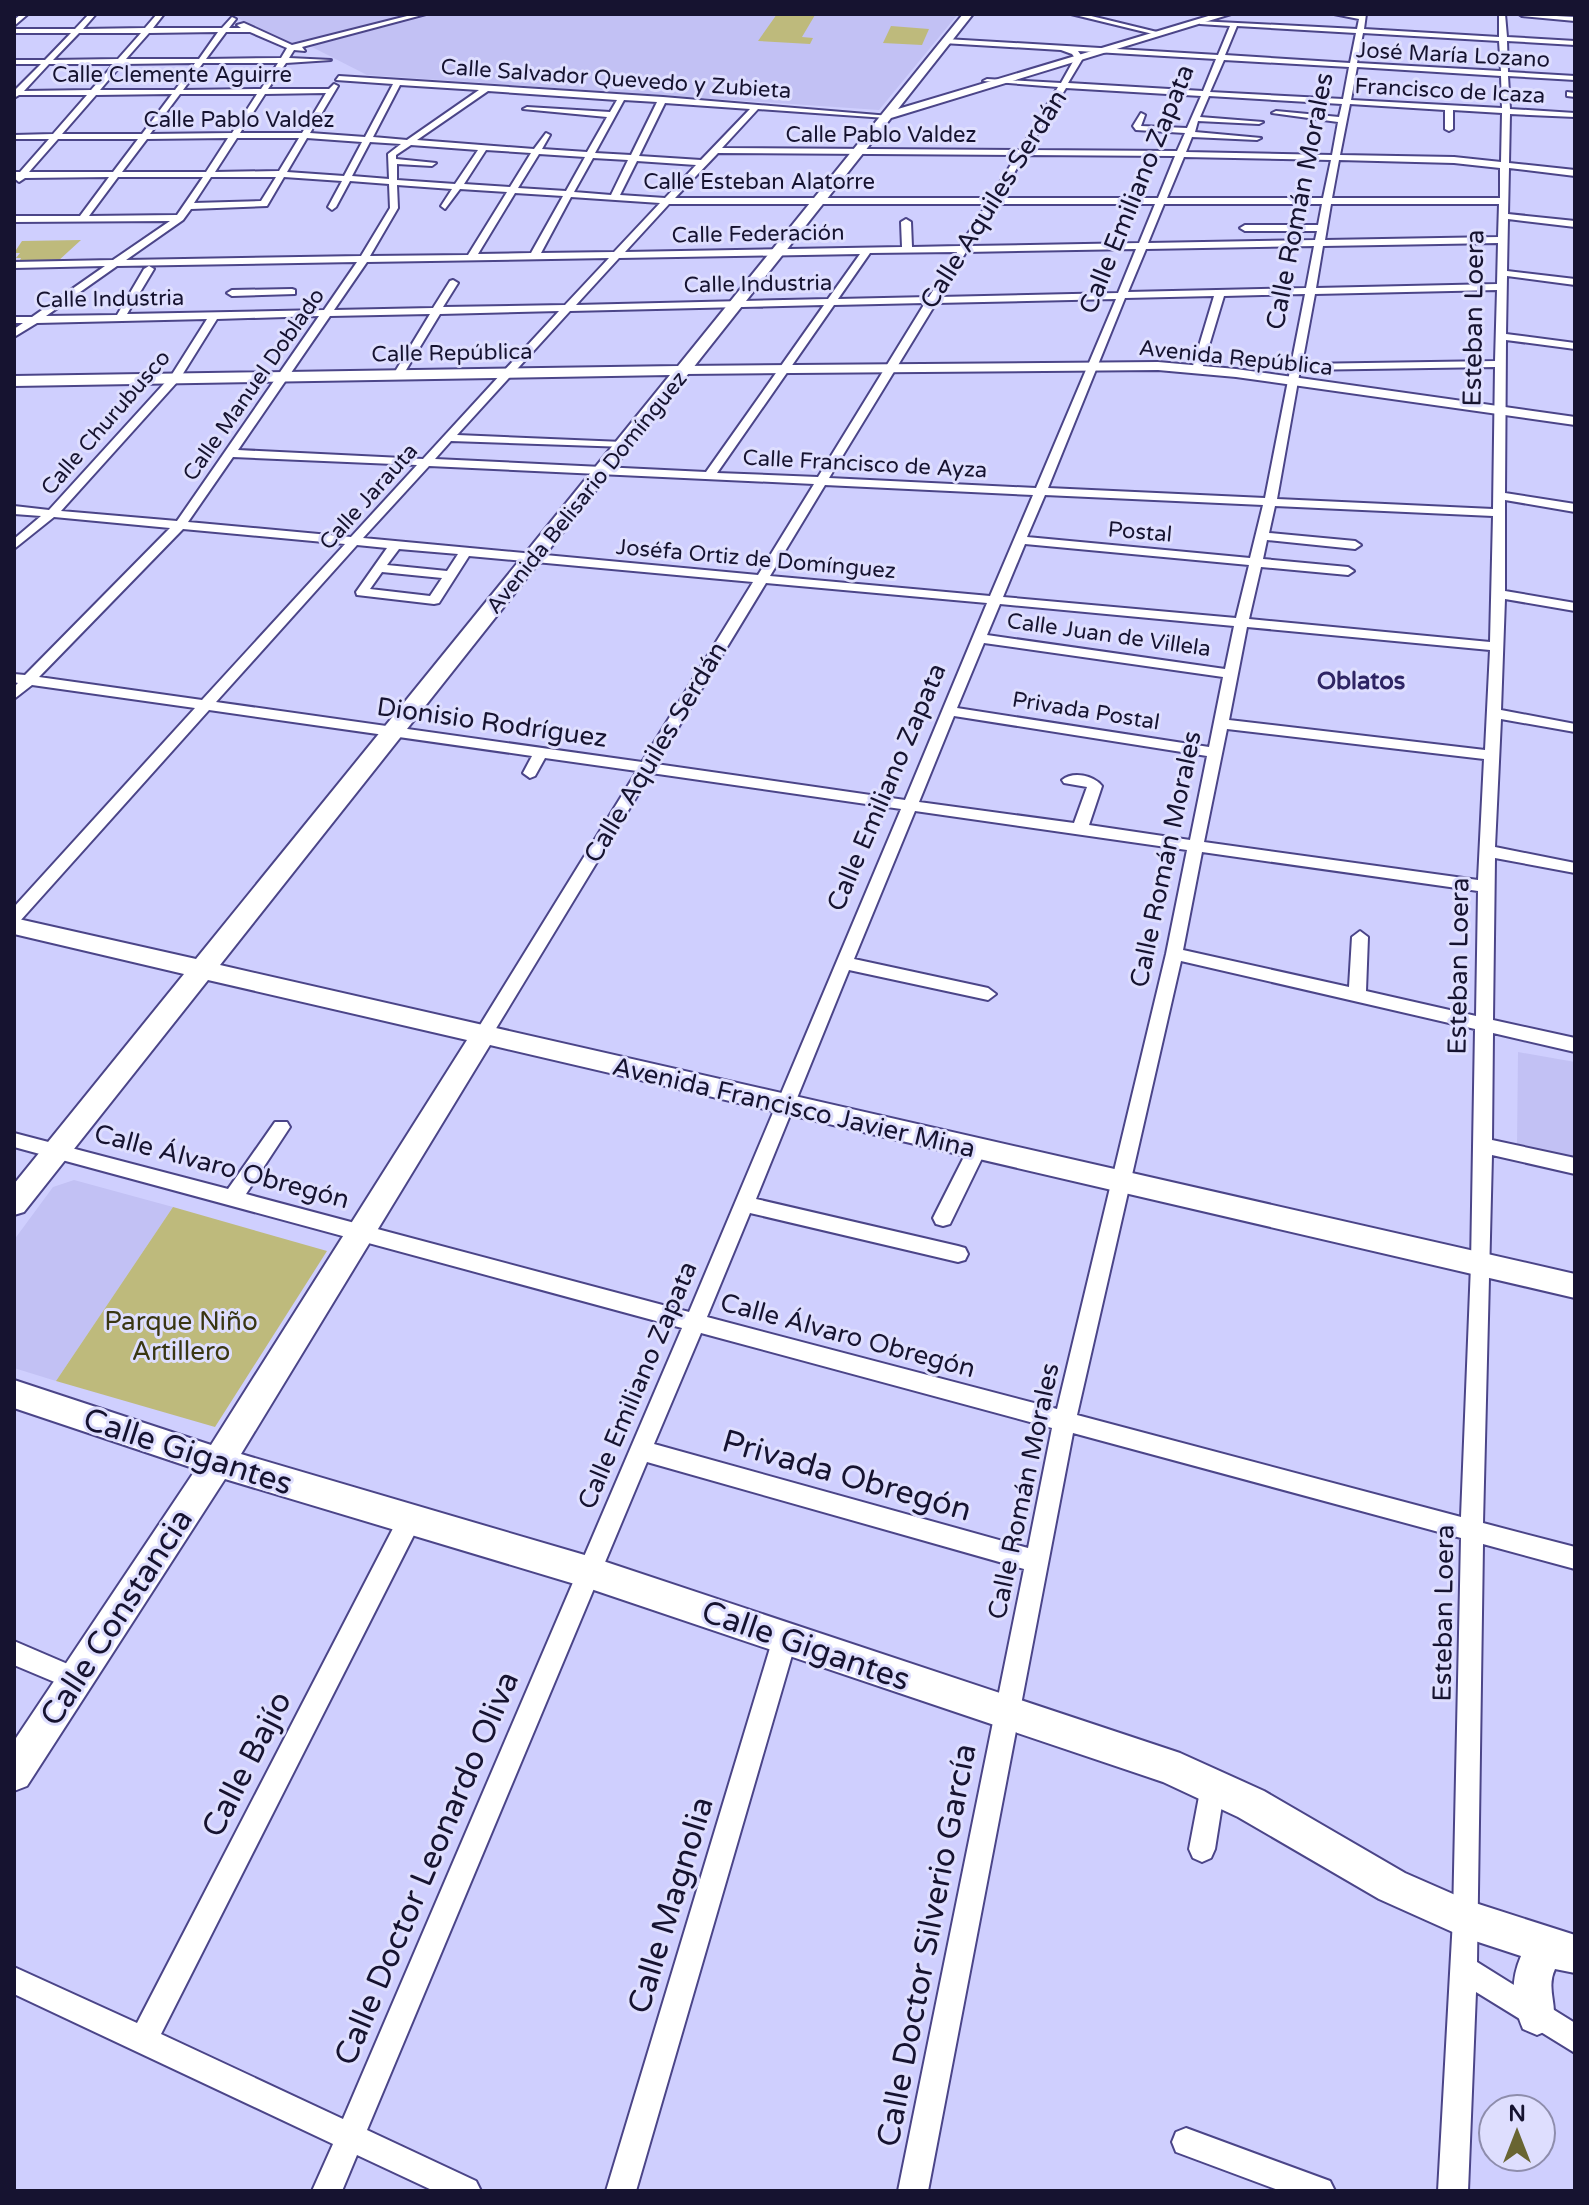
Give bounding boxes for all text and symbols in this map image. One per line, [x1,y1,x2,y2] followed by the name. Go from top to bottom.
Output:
[1355,37,1551,73] street label: José María Lozano
[440,54,792,104] street label: Calle Salvador Quevedo y Zubieta
[1072,60,1201,318] street label: Calle Emiliano Zapata
[52,62,292,88] street label: Calle Clemente Aguirre
[1259,70,1340,332] street label: Calle Román Morales
[1354,73,1546,109] street label: Francisco de Icaza
[913,84,1073,315] street label: Calle Aquiles Serdán
[143,107,335,133] street label: Calle Pablo Valdez
[785,122,977,148] street label: Calle Pablo Valdez
[643,169,875,195] street label: Calle Esteban Alatorre
[671,219,845,249] street label: Calle Federación
[1456,229,1491,407] street label: Esteban Loera
[683,270,833,298] street label: Calle Industria
[177,283,330,486] street label: Calle Manuel Doblado
[35,285,185,313] street label: Calle Industria
[1138,335,1334,381] street label: Avenida República
[371,339,533,367] street label: Calle República
[36,345,176,500] street label: Calle Churubusco
[481,366,693,619] street label: Avenida Belisario Domínguez
[314,438,423,555] street label: Calle Jarauta
[742,445,988,483] street label: Calle Francisco de Ayza
[1107,516,1173,548] street label: Postal
[615,534,897,584] street label: Joséfa Ortiz de Domínguez
[1005,608,1213,662] street label: Calle Juan de Villela
[577,636,734,868] street label: Calle Aquiles Serdán
[820,659,953,916] street label: Calle Emiliano Zapata
[1317,667,1405,696] district label: Oblatos
[1010,686,1161,735] street label: Privada Postal
[375,691,609,754] street label: Dionisio Rodríguez
[1123,728,1208,990] street label: Calle Román Morales
[1441,877,1476,1055] street label: Esteban Loera
[609,1051,978,1164] street label: Avenida Francisco Javier Mina
[91,1118,353,1215] street label: Calle Álvaro Obregón
[571,1257,704,1514] street label: Calle Emiliano Zapata
[717,1287,979,1384] street label: Calle Álvaro Obregón
[104,1306,258,1367] park label: Parque Niño Artillero
[981,1360,1066,1622] street label: Calle Román Morales
[78,1400,297,1504] street label: Calle Gigantes
[718,1422,976,1530] street label: Privada Obregón
[32,1502,201,1733] street label: Calle Constancia
[1426,1524,1461,1702] street label: Esteban Loera
[697,1593,915,1699] street label: Calle Gigantes
[327,1666,527,2071] street label: Calle Doctor Leonardo Oliva
[194,1685,300,1844] street label: Calle Bajío
[869,1740,985,2150] street label: Calle Doctor Silverio García
[620,1792,722,2018] street label: Calle Magnolia
[1477,2093,1557,2173] north arrow
[1508,2101,1526,2127] text: N

